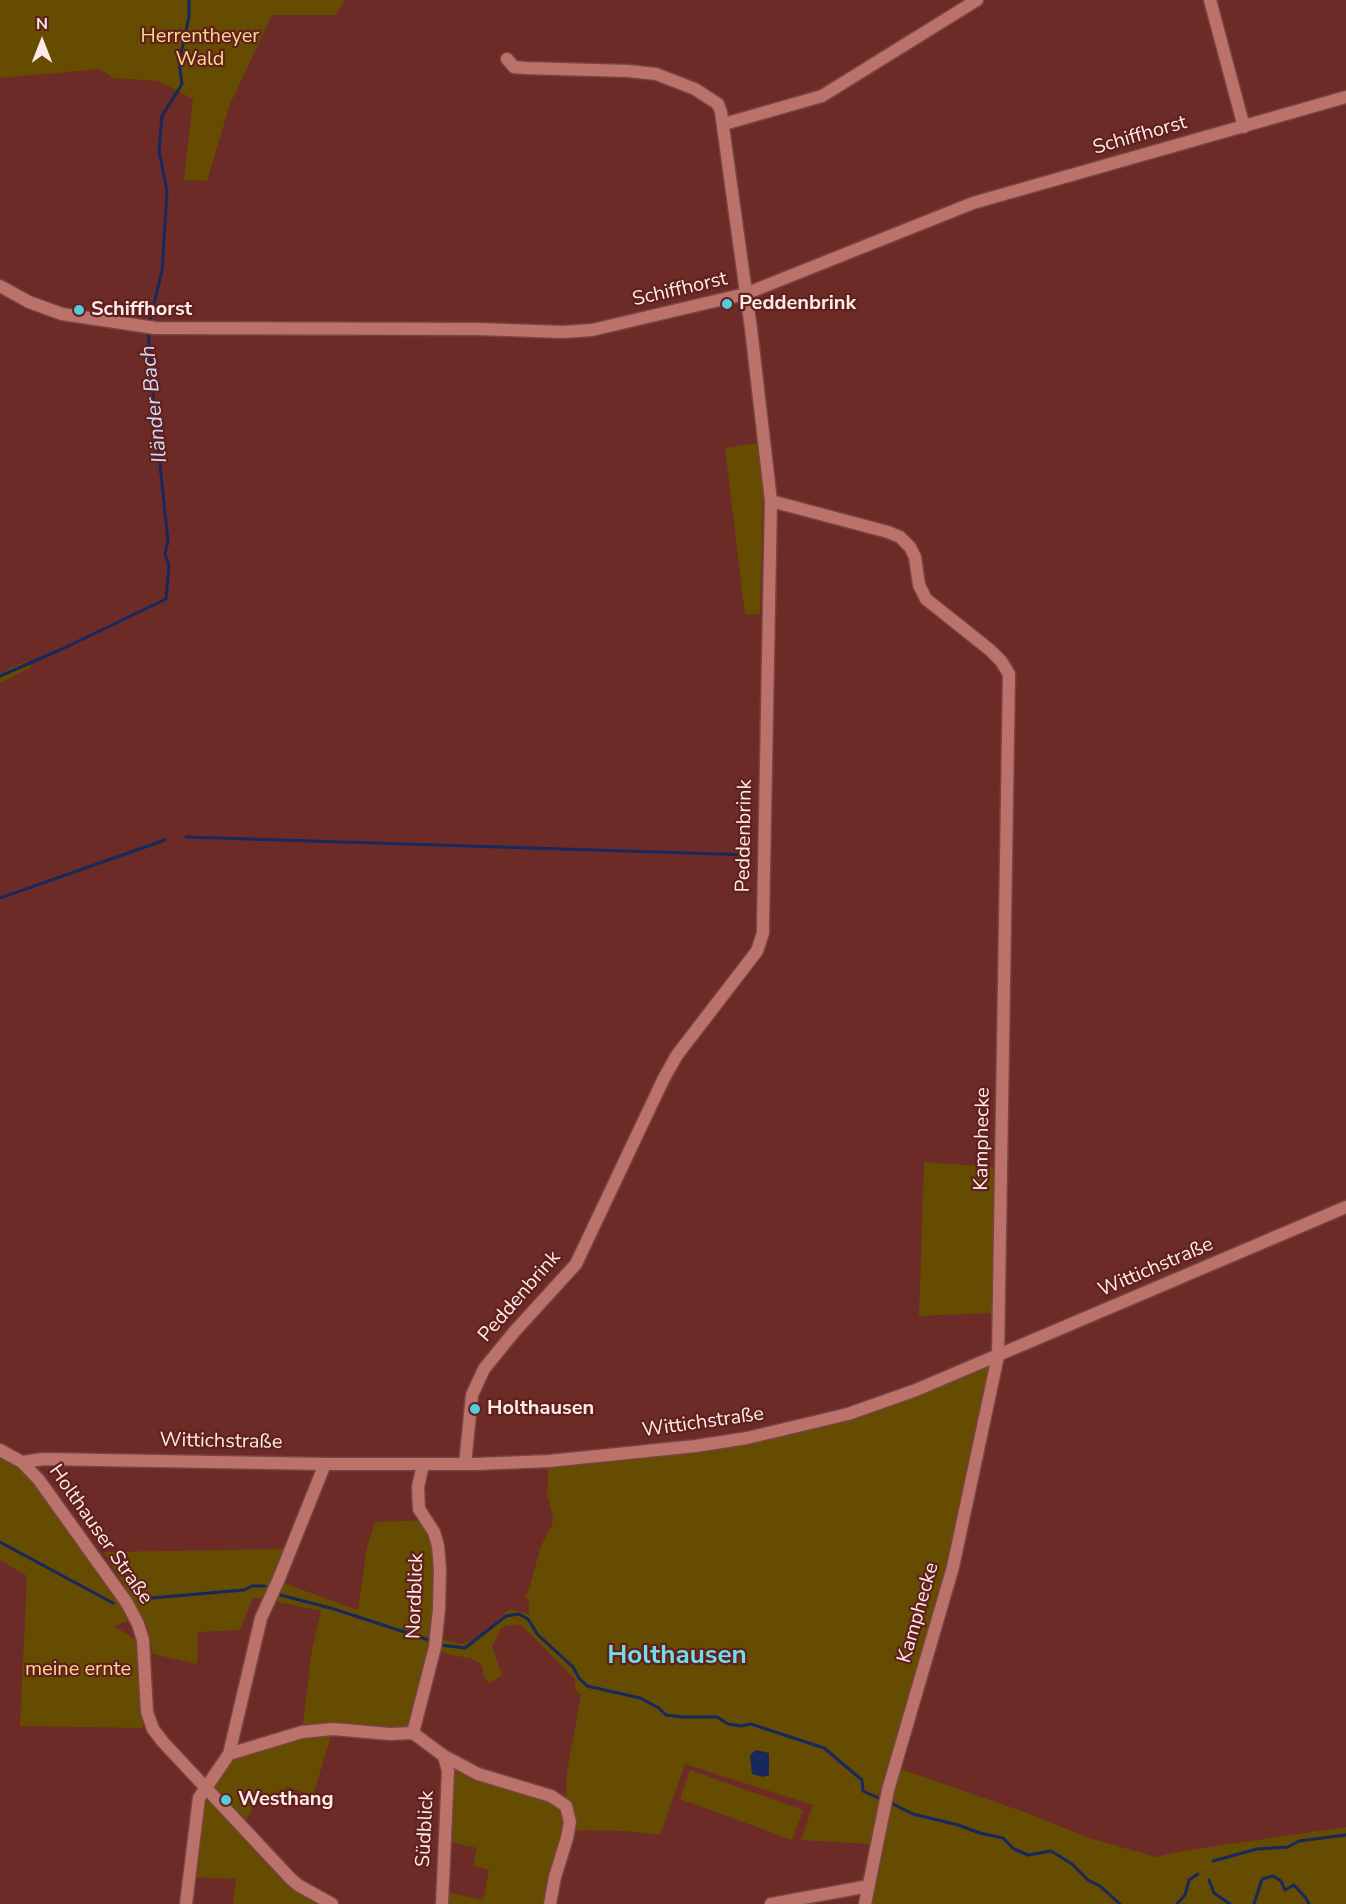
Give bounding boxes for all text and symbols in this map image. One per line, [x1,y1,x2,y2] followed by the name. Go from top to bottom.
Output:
[12,12,72,72] north arrow
[36,13,48,35] text: N
[141,25,259,72] park label: Herrentheyer Wald
[1090,111,1190,161] street label: Schiffhorst
[630,267,730,313] street label: Schiffhorst
[739,292,856,316] place label: Peddenbrink
[720,297,734,311] marker: Peddenbrink
[91,298,192,322] place label: Schiffhorst
[72,303,86,317] marker: Schiffhorst
[136,344,174,464] water label: Iländer Bach
[732,779,758,893] street label: Peddenbrink
[970,1087,996,1191] street label: Kamphecke
[1095,1233,1217,1303] street label: Wittichstraße
[474,1246,566,1348] street label: Peddenbrink
[487,1397,594,1421] place label: Holthausen
[468,1402,482,1416] marker: Holthausen
[641,1403,765,1443] street label: Wittichstraße
[159,1429,283,1455] street label: Wittichstraße
[43,1461,157,1609] street label: Holthauser Straße
[403,1553,429,1639] street label: Nordblick
[893,1560,945,1666] street label: Kamphecke
[607,1641,747,1673] district label: Holthausen
[25,1658,131,1682] park label: meine ernte
[238,1788,334,1812] place label: Westhang
[412,1790,440,1868] street label: Südblick
[219,1793,233,1807] marker: Westhang

